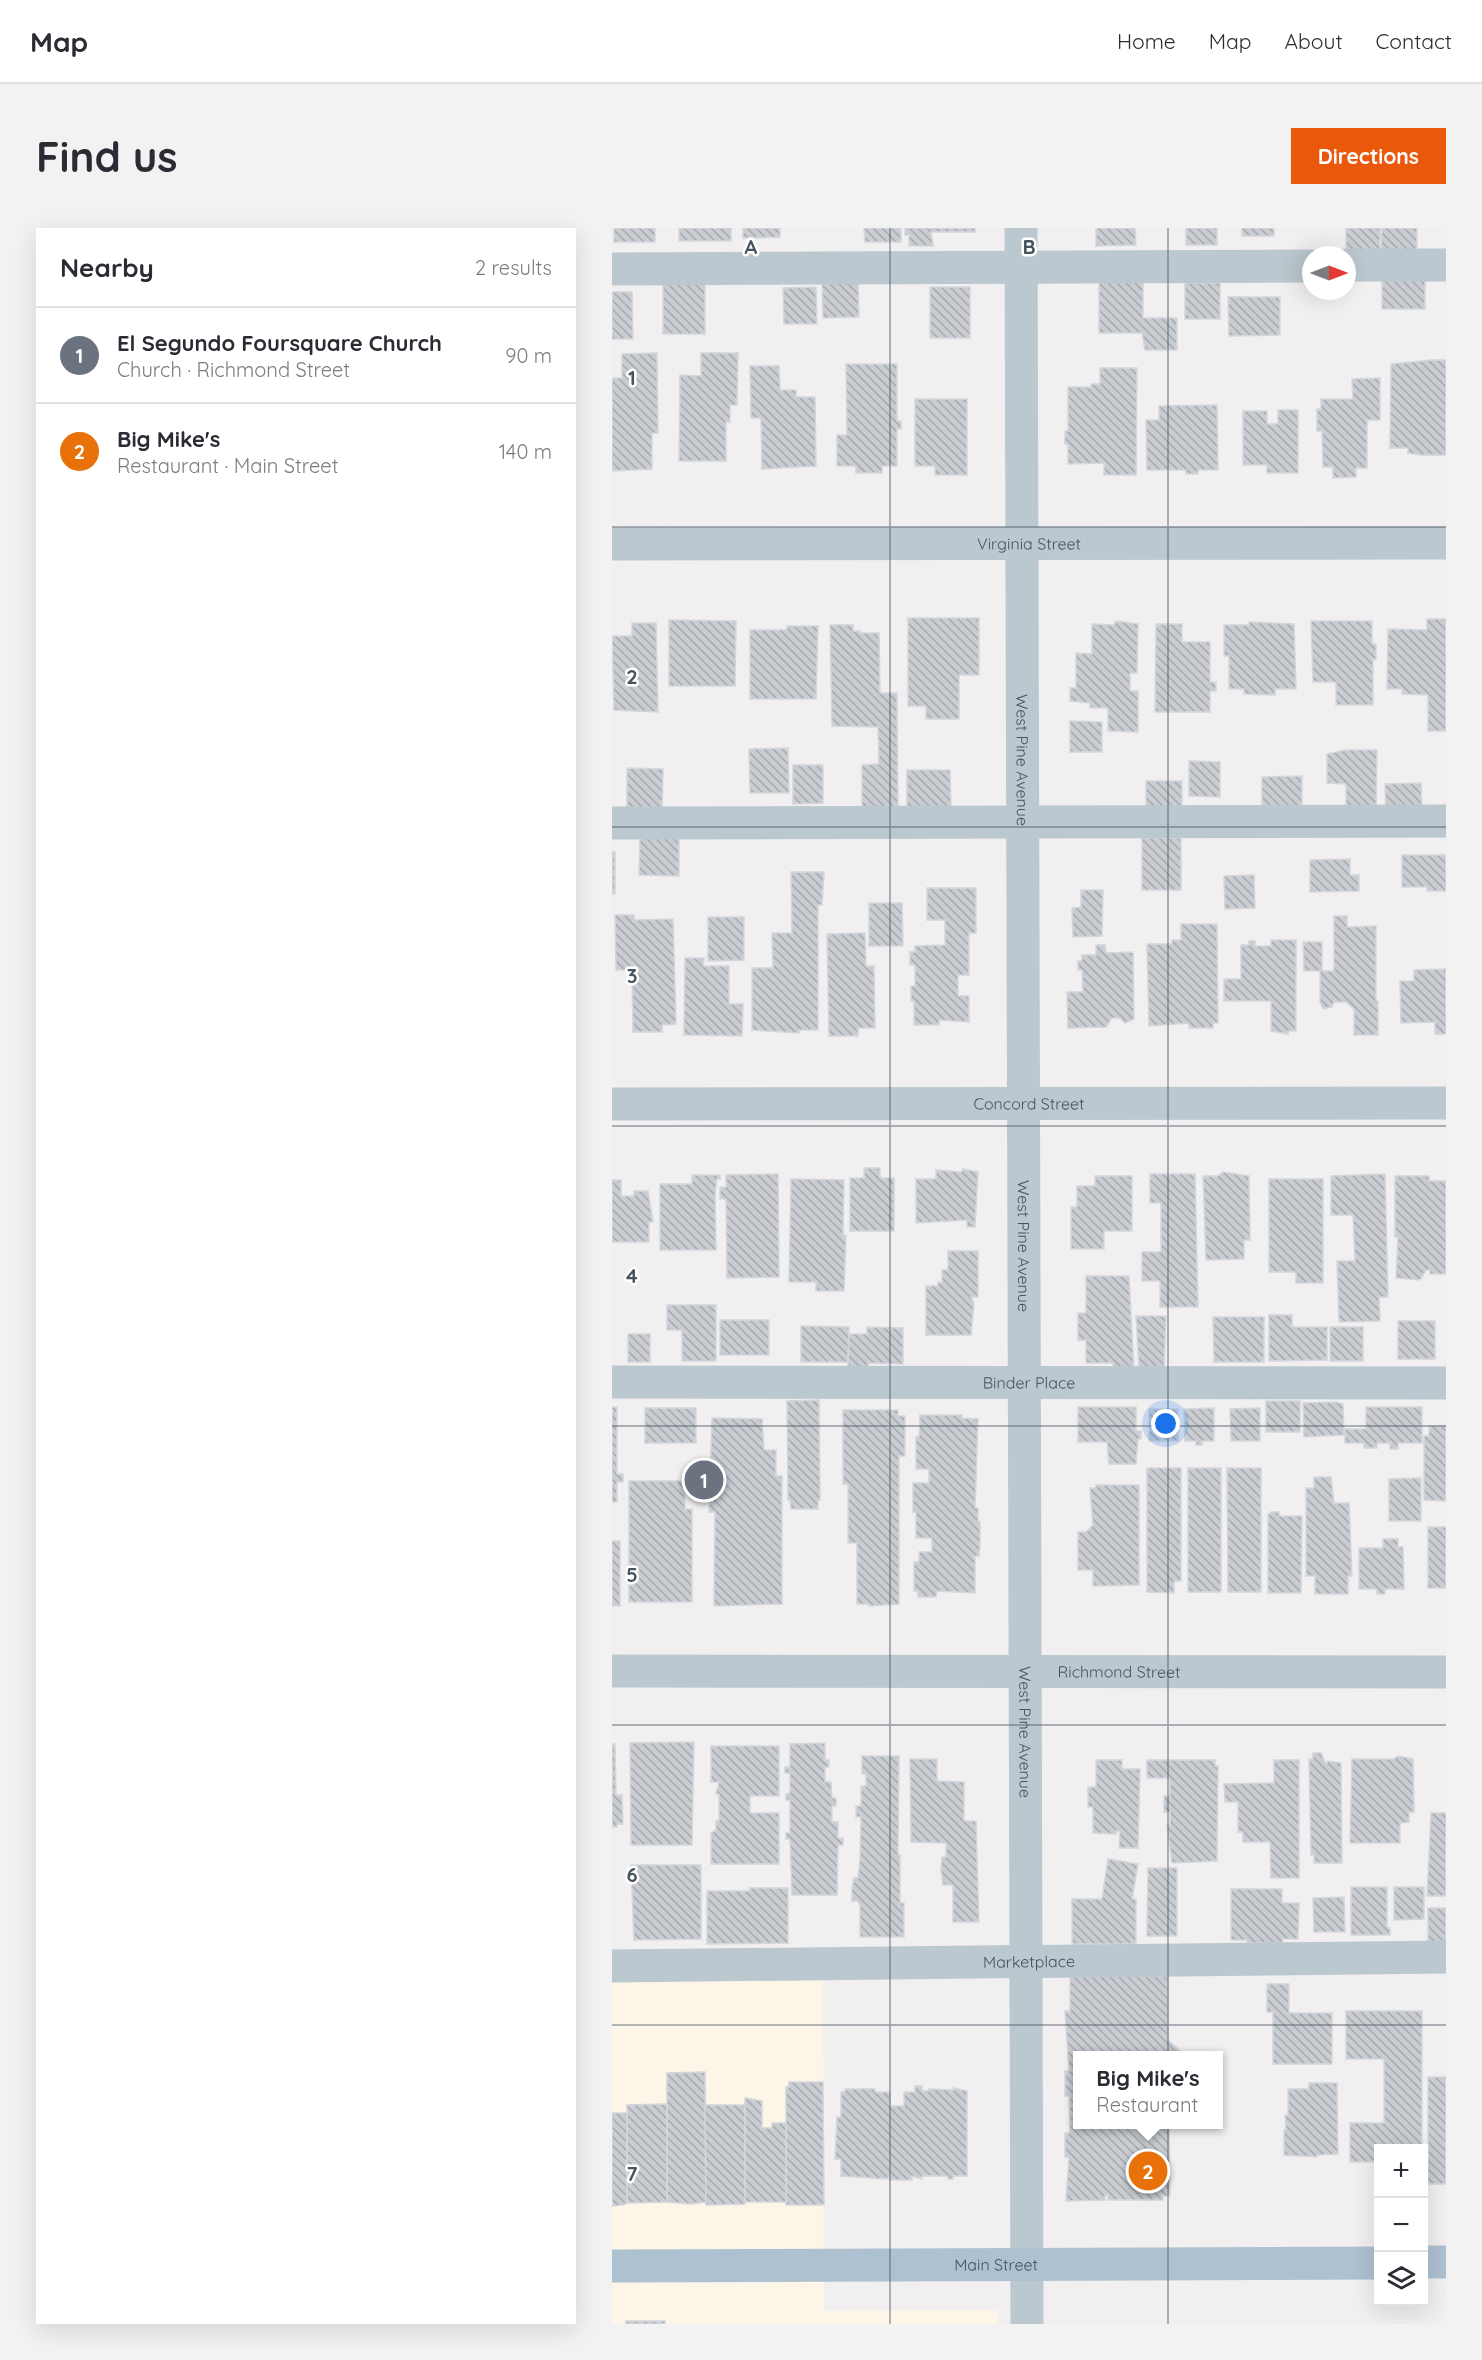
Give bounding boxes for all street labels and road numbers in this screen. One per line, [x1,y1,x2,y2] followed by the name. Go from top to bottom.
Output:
[977,533,1081,554] street label: Virginia Street
[1012,694,1033,826] street label: West Pine Avenue
[973,1093,1085,1114] street label: Concord Street
[1014,1180,1034,1312] street label: West Pine Avenue
[983,1372,1075,1393] street label: Binder Place
[1058,1662,1180,1682] street label: Richmond Street
[1015,1666,1035,1798] street label: West Pine Avenue
[983,1951,1075,1972] street label: Marketplace
[954,2254,1038,2275] street label: Main Street

